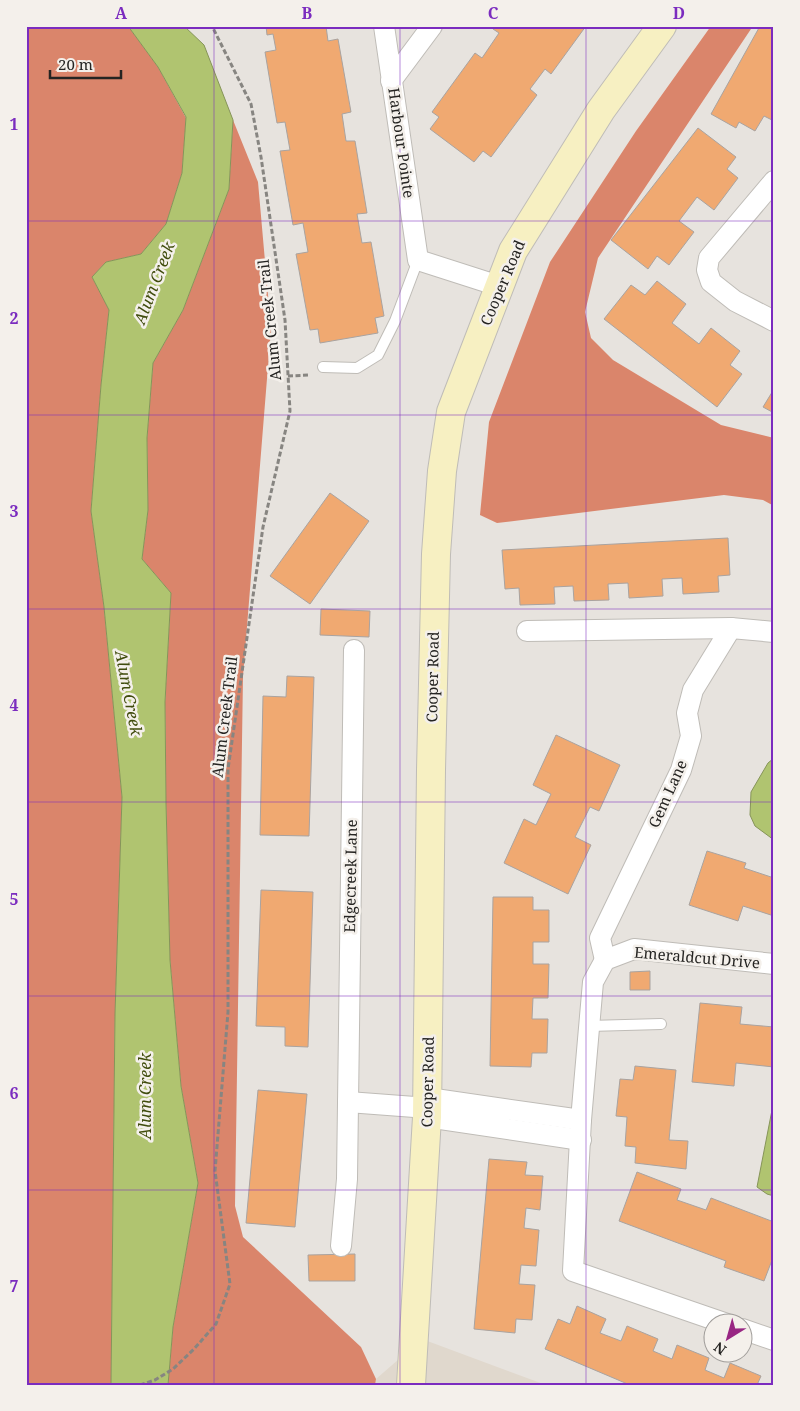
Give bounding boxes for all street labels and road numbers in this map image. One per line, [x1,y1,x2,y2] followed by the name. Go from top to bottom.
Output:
[384,86,420,199] street label: Harbour Pointe
[475,237,529,328] street label: Cooper Road
[253,258,285,382] street label: Alum Creek Trail
[421,631,443,723] street label: Cooper Road
[207,655,241,778] street label: Alum Creek Trail
[643,756,691,831] street label: Gem Lane
[339,819,361,933] street label: Edgecreek Lane
[633,942,761,972] street label: Emeraldcut Drive
[416,1036,438,1128] street label: Cooper Road

